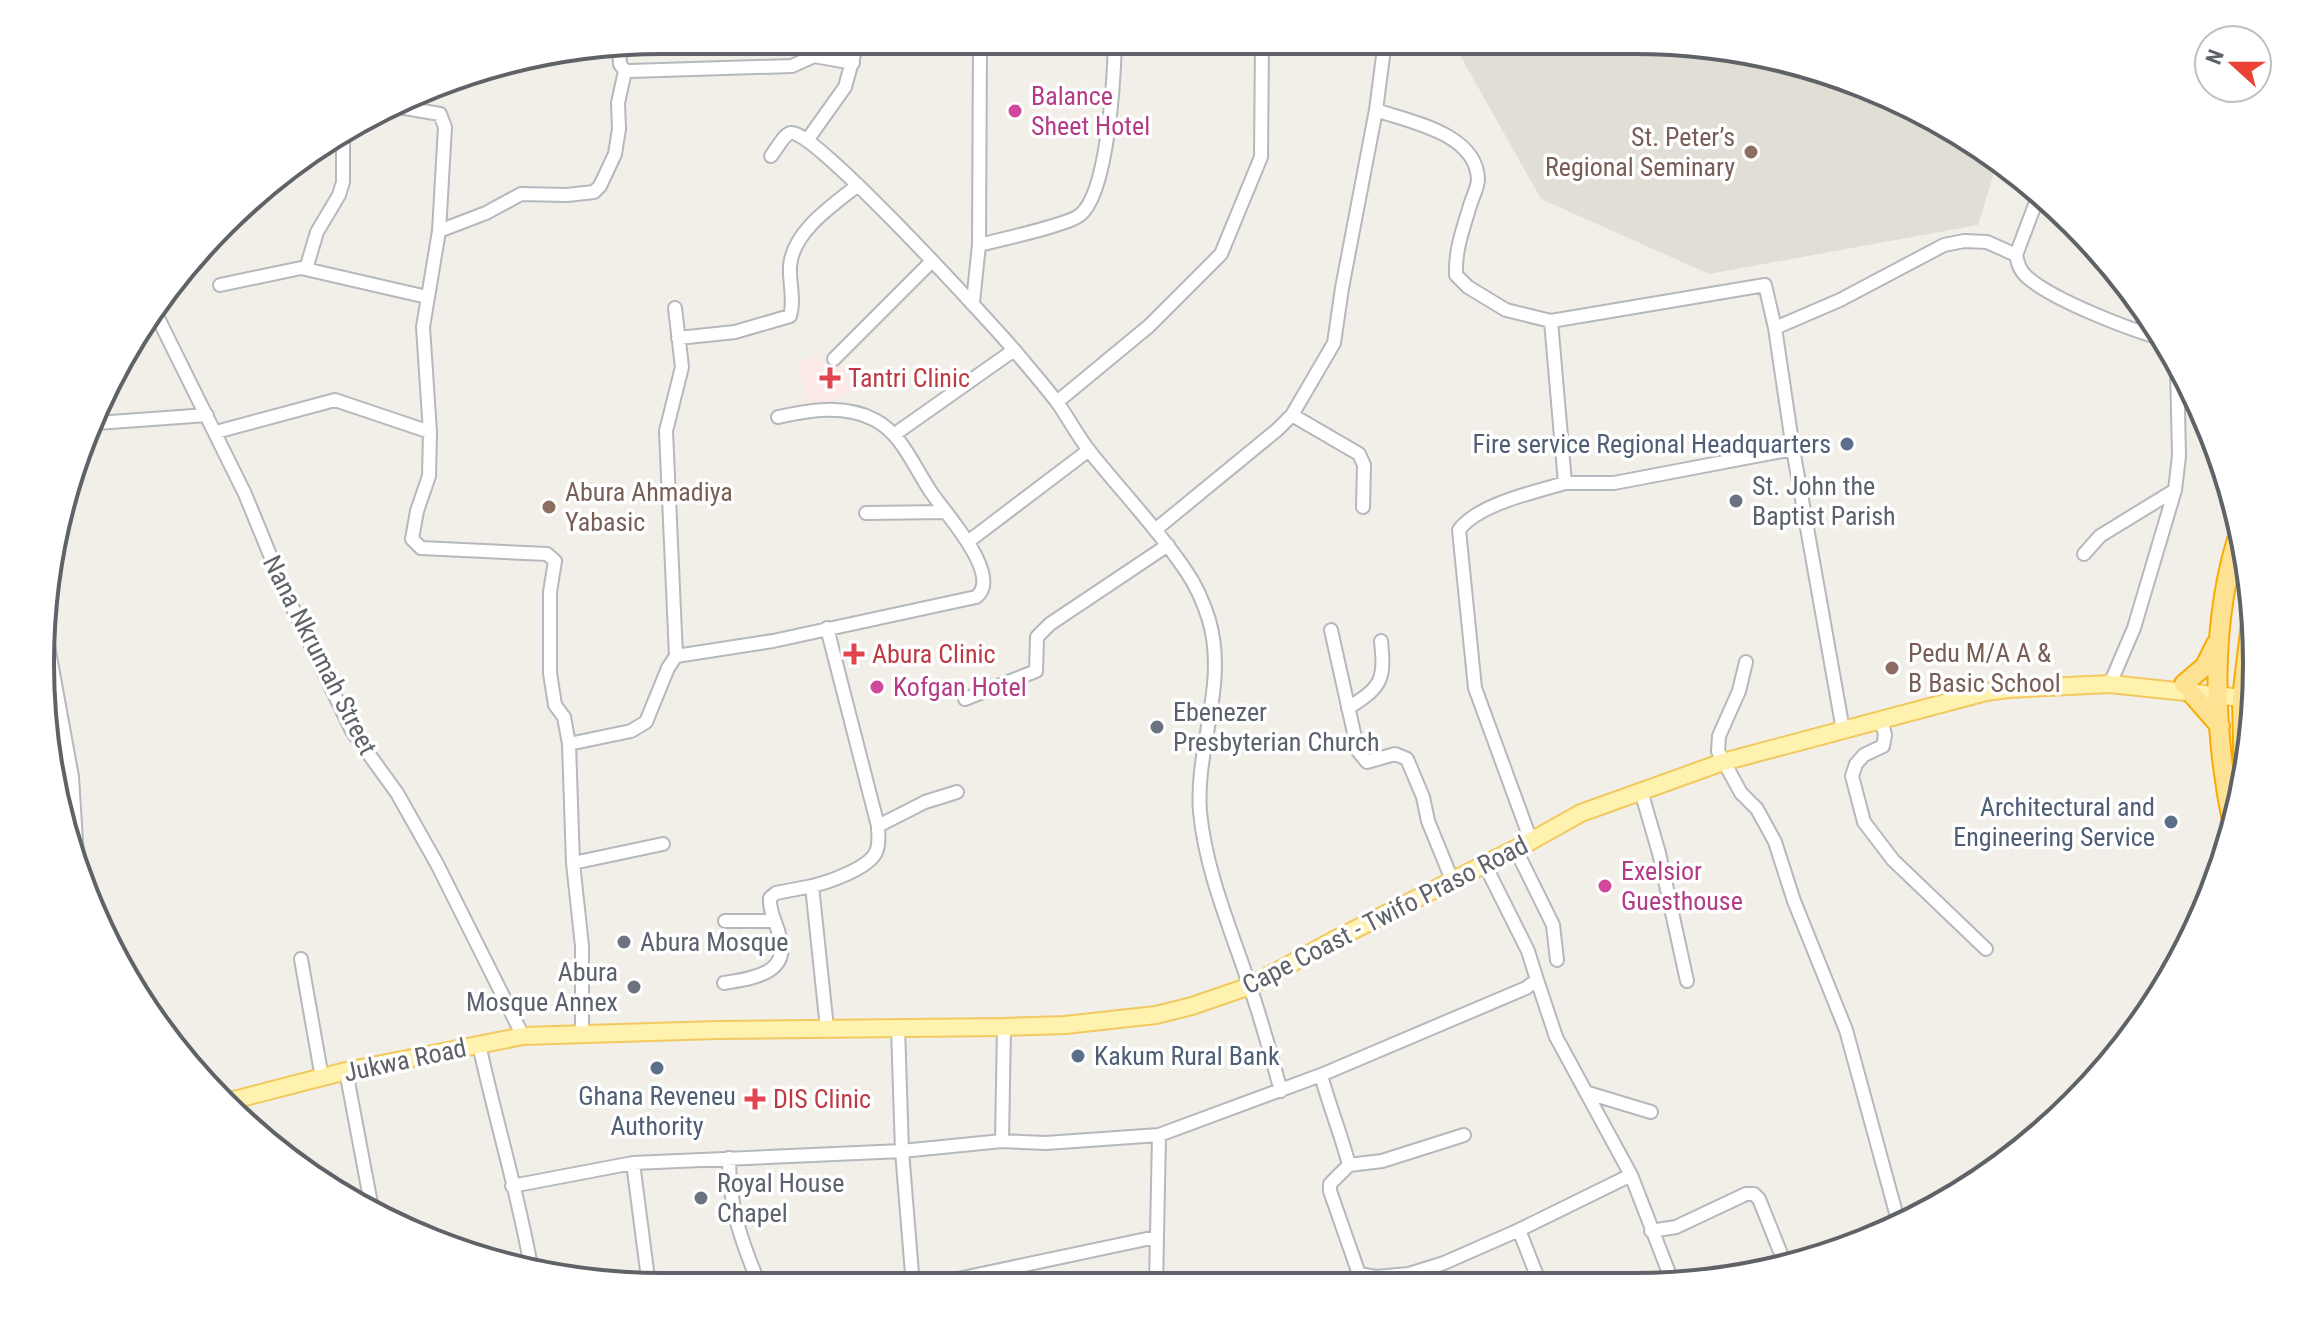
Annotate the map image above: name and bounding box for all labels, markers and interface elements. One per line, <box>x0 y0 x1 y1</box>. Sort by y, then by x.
north arrow <box>2193 24 2273 104</box>
text: N <box>2201 46 2229 68</box>
place label: Balance Sheet Hotel <box>1031 81 1150 141</box>
marker: Balance Sheet Hotel <box>1006 102 1024 120</box>
place label: St. Peter’s Regional Seminary <box>1545 122 1735 182</box>
marker: St. Peter’s Regional Seminary <box>1742 143 1760 161</box>
place label: Tantri Clinic <box>848 363 970 393</box>
marker: Tantri Clinic <box>819 367 841 389</box>
place label: Fire service Regional Headquarters <box>1473 429 1831 459</box>
marker: Fire service Regional Headquarters <box>1838 435 1856 453</box>
place label: St. John the Baptist Parish <box>1752 471 1896 531</box>
place label: Abura Ahmadiya Yabasic <box>565 477 733 537</box>
marker: St. John the Baptist Parish <box>1727 492 1745 510</box>
marker: Abura Ahmadiya Yabasic <box>540 498 558 516</box>
street label: Nana Nkrumah Street <box>257 550 383 760</box>
place label: Pedu M/A A & B Basic School <box>1908 638 2061 698</box>
place label: Abura Clinic <box>872 639 995 669</box>
marker: Abura Clinic <box>843 643 865 665</box>
marker: Pedu M/A A & B Basic School <box>1883 659 1901 677</box>
place label: Kofgan Hotel <box>893 672 1027 702</box>
marker: Kofgan Hotel <box>868 678 886 696</box>
place label: Ebenezer Presbyterian Church <box>1173 697 1380 757</box>
marker: Ebenezer Presbyterian Church <box>1148 718 1166 736</box>
place label: Architectural and Engineering Service <box>1953 792 2155 852</box>
marker: Architectural and Engineering Service <box>2162 813 2180 831</box>
street label: Cape Coast - Twifo Praso Road <box>1237 830 1533 1000</box>
place label: Exelsior Guesthouse <box>1621 856 1743 916</box>
marker: Exelsior Guesthouse <box>1596 877 1614 895</box>
place label: Abura Mosque <box>640 927 789 957</box>
marker: Abura Mosque <box>615 933 633 951</box>
place label: Abura Mosque Annex <box>466 957 618 1017</box>
marker: Abura Mosque Annex <box>625 978 643 996</box>
street label: Jukwa Road <box>341 1032 469 1088</box>
place label: Kakum Rural Bank <box>1094 1041 1280 1071</box>
marker: Kakum Rural Bank <box>1069 1047 1087 1065</box>
marker: Ghana Reveneu Authority <box>648 1059 666 1077</box>
place label: Ghana Reveneu Authority <box>578 1081 736 1141</box>
place label: DIS Clinic <box>773 1084 871 1114</box>
marker: DIS Clinic <box>744 1088 766 1110</box>
place label: Royal House Chapel <box>717 1168 844 1228</box>
marker: Royal House Chapel <box>692 1189 710 1207</box>

